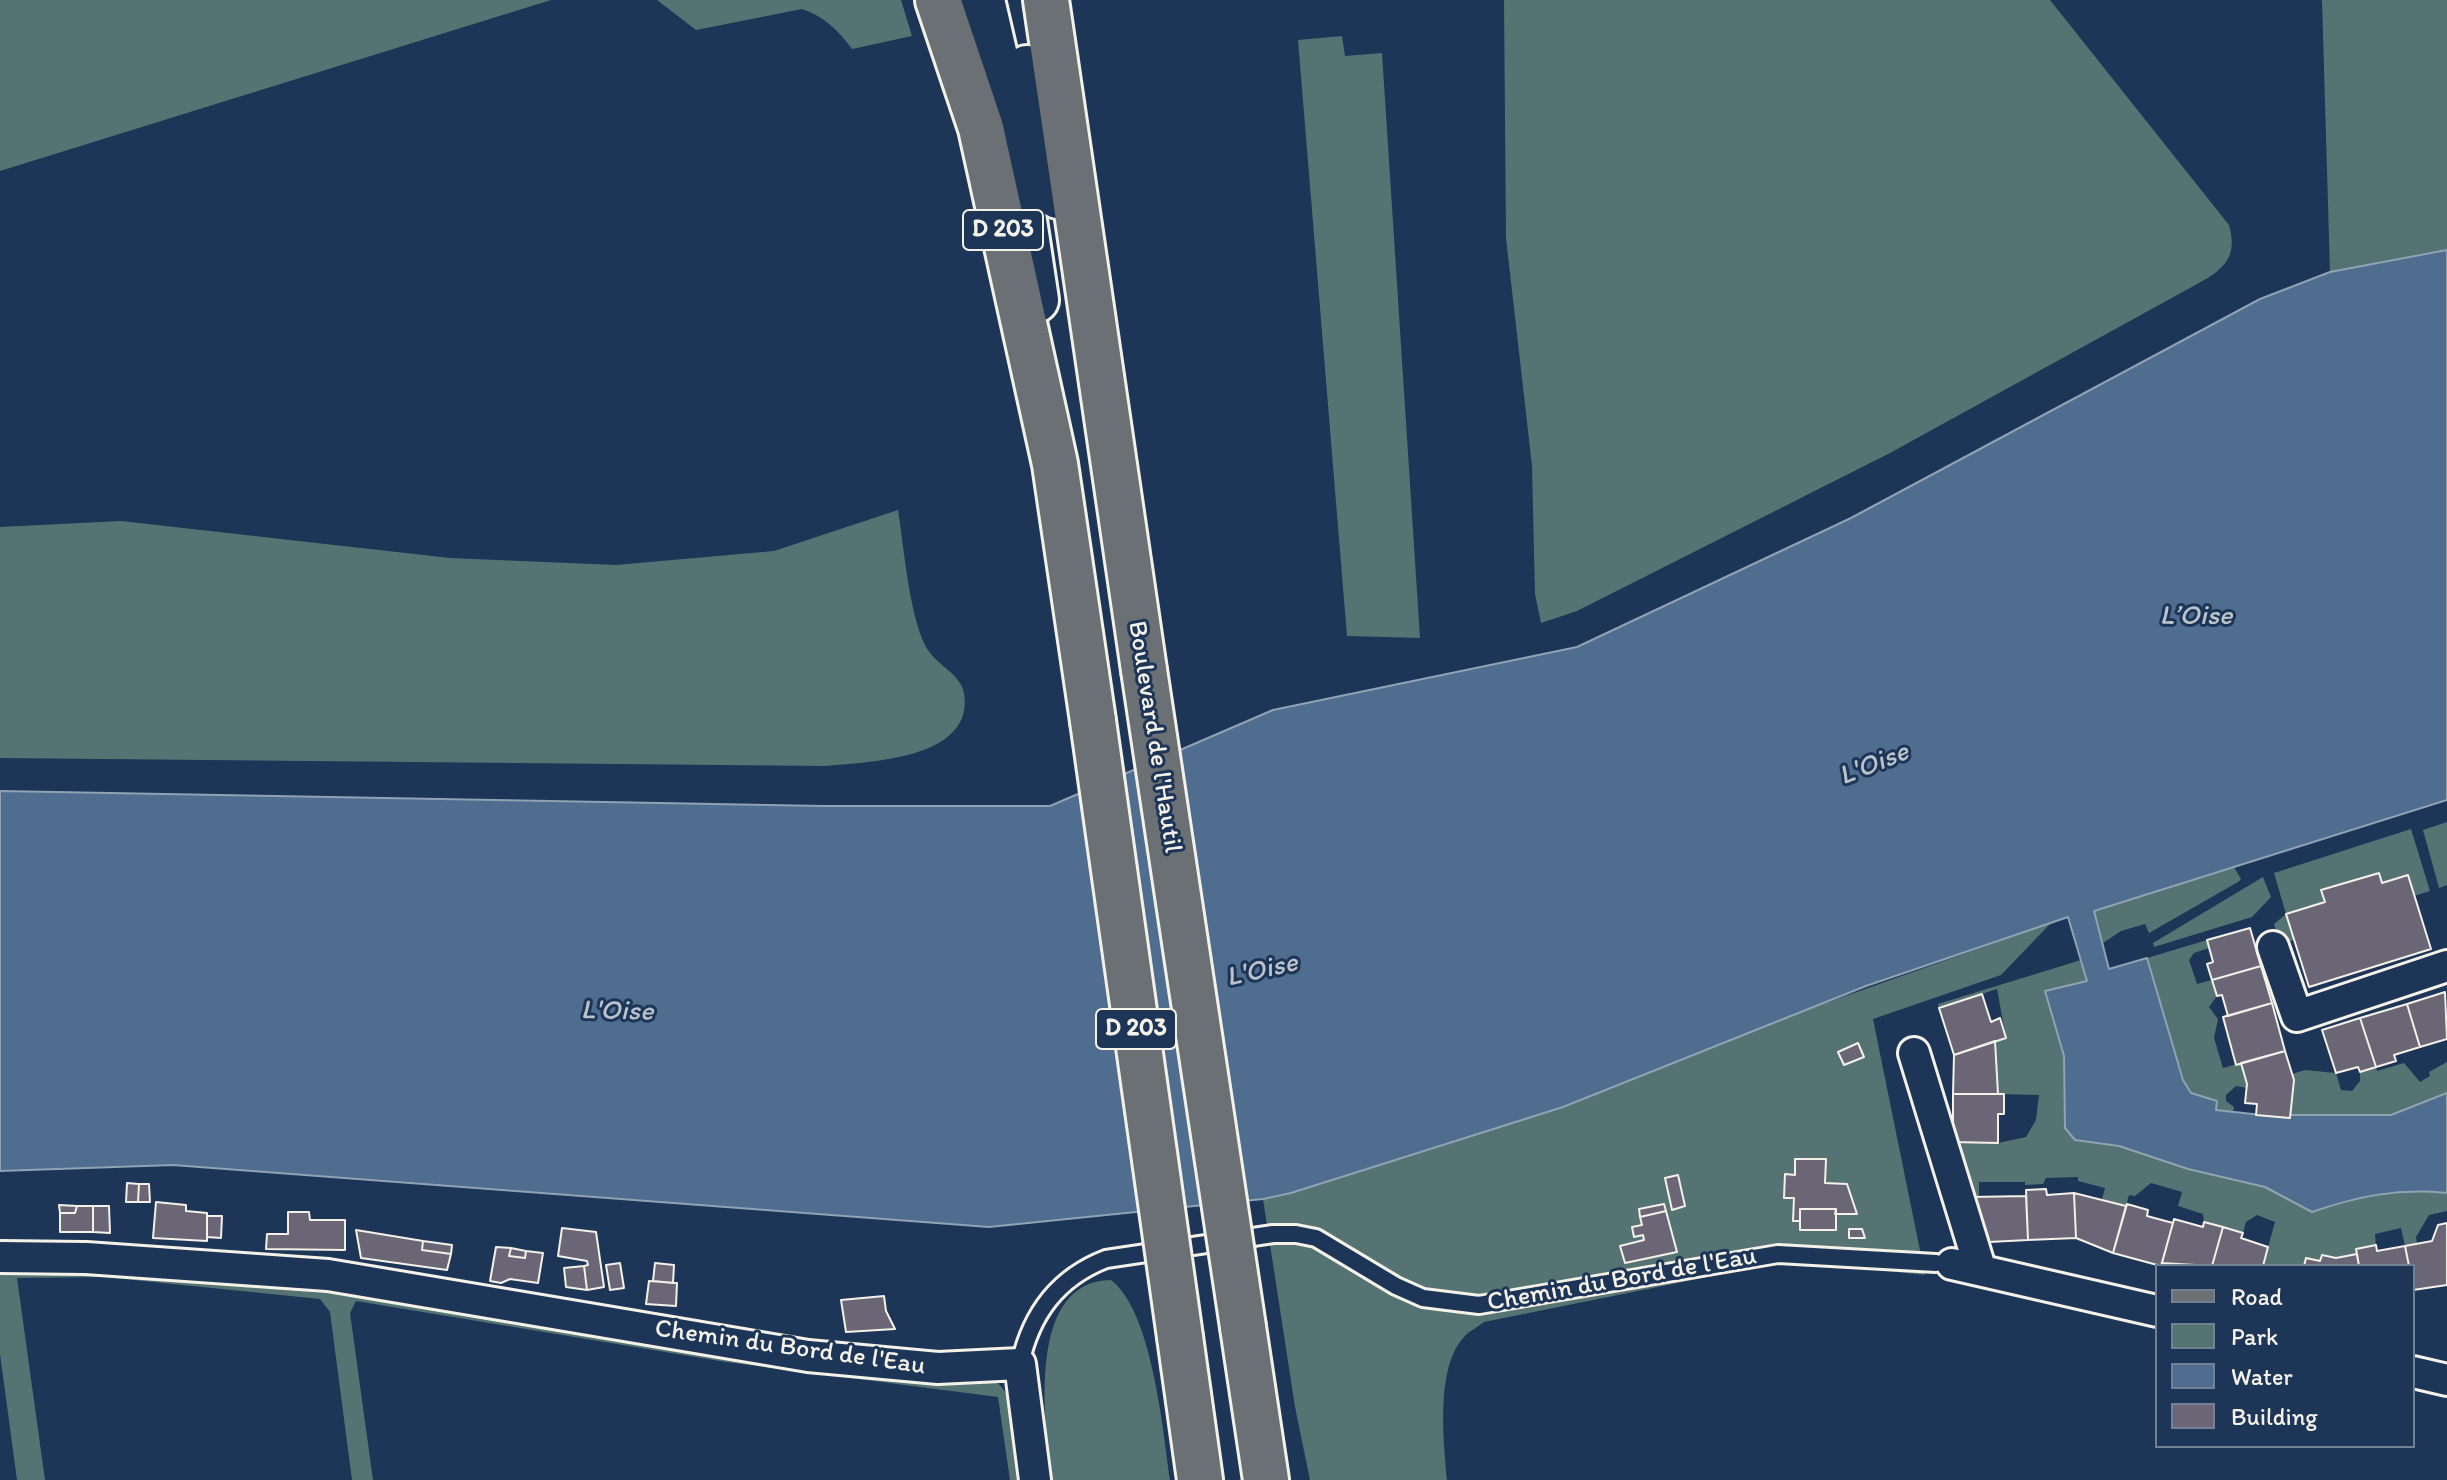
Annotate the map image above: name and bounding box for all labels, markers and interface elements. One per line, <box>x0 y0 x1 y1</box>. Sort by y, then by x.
road number: D 203 <box>963 210 1043 250</box>
water label: L’Oise <box>2160 600 2232 634</box>
street label: Boulevard de l'Hautil <box>1120 619 1188 855</box>
water label: L'Oise <box>1834 736 1914 794</box>
water label: L'Oise <box>1223 946 1301 996</box>
water label: L'Oise <box>580 995 654 1029</box>
road number: D 203 <box>1096 1009 1176 1049</box>
street label: Chemin du Bord de l'Eau <box>1485 1241 1759 1319</box>
legend <box>2155 1264 2415 1448</box>
text: Road <box>2231 1282 2283 1311</box>
street label: Chemin du Bord de l'Eau <box>653 1314 927 1382</box>
text: Park <box>2231 1322 2278 1351</box>
text: Water <box>2231 1362 2293 1391</box>
text: Building <box>2231 1402 2318 1431</box>

